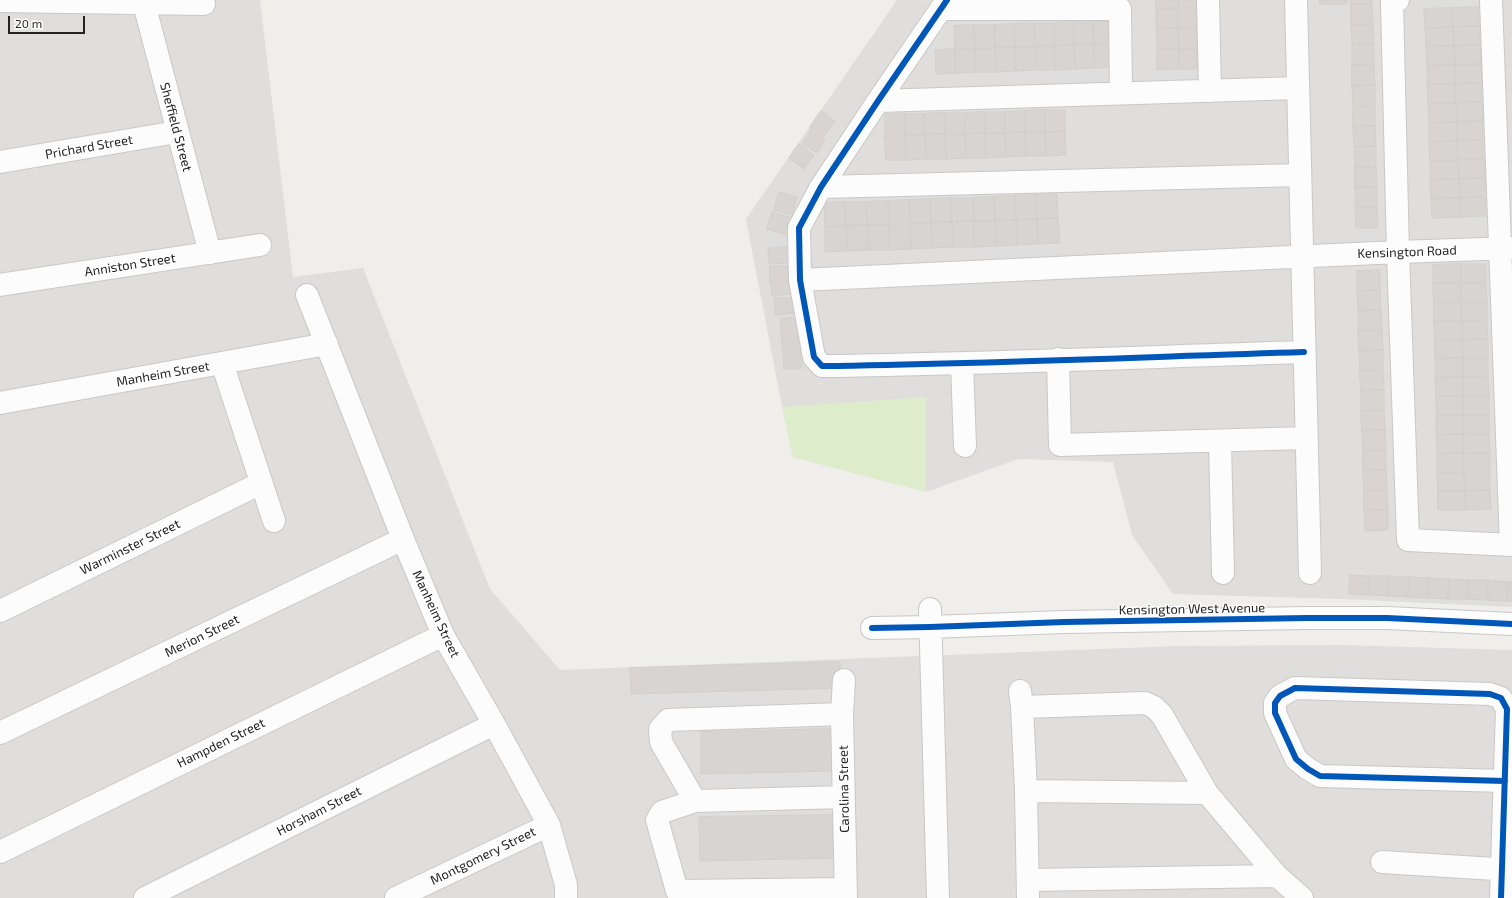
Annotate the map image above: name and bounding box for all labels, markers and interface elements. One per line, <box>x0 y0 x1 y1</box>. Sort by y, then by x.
scale bar <box>10 8 87 34</box>
text: 20 m <box>15 16 42 30</box>
street label: Sheffield Street <box>157 81 195 173</box>
street label: Prichard Street <box>44 132 134 162</box>
street label: Kensington Road <box>1357 242 1457 262</box>
street label: Anniston Street <box>83 250 177 280</box>
street label: Manheim Street <box>115 358 211 390</box>
street label: Warminster Street <box>77 516 183 578</box>
street label: Manheim Street <box>409 568 463 660</box>
street label: Kensington West Avenue <box>1119 600 1265 618</box>
street label: Merion Street <box>162 611 242 661</box>
street label: Hampden Street <box>175 715 267 771</box>
street label: Carolina Street <box>835 745 853 833</box>
street label: Horsham Street <box>274 783 364 839</box>
street label: Montgomery Street <box>428 824 538 888</box>

